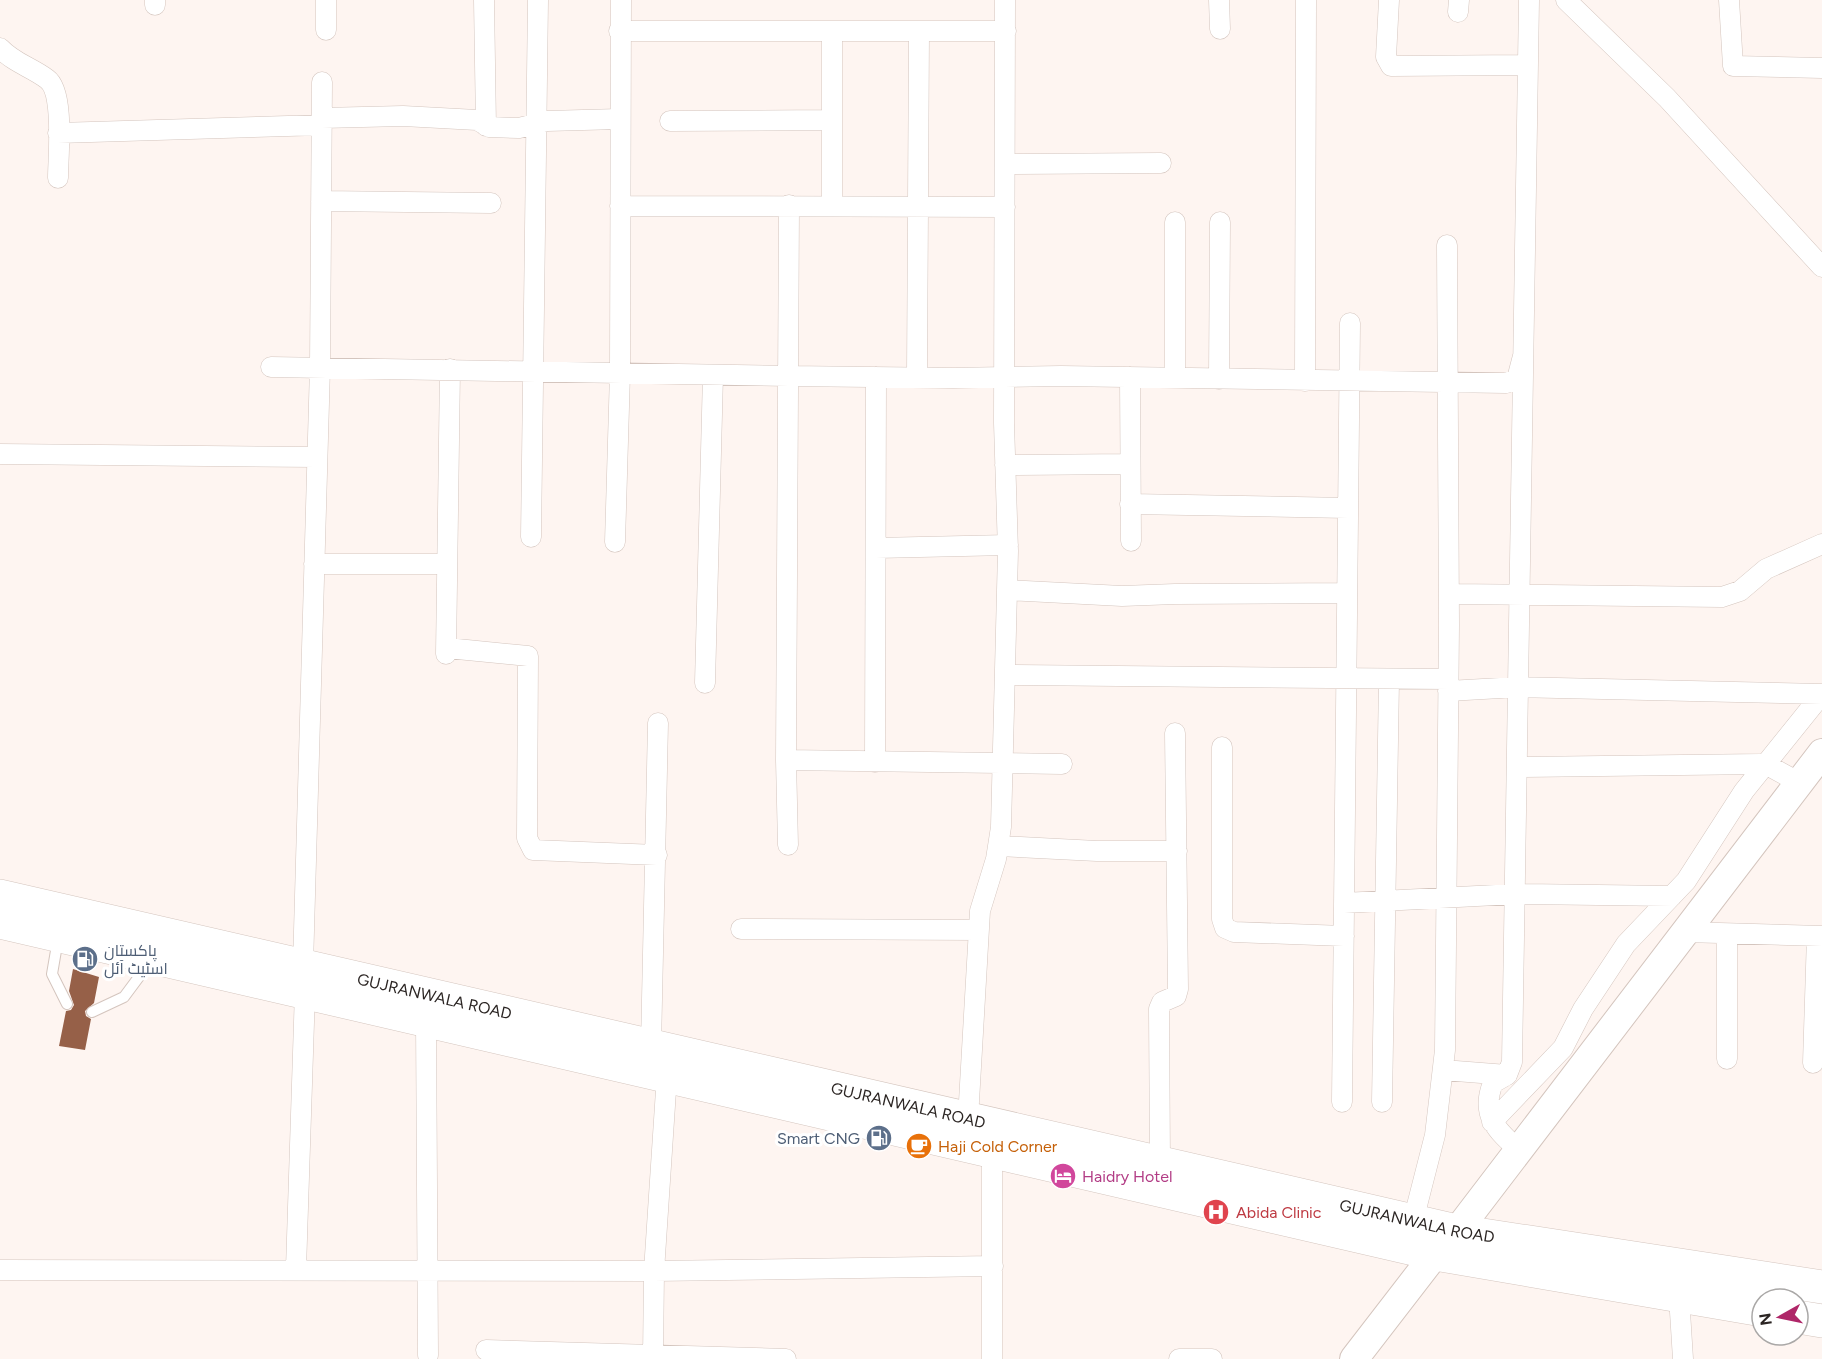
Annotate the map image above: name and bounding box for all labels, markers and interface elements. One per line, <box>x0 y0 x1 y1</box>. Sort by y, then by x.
place label: پاکستان اسٹیٹ آئل <box>104 941 168 979</box>
fuel station icon: پاکستان اسٹیٹ آئل <box>70 944 100 974</box>
street label: GUJRANWALA ROAD <box>355 969 514 1023</box>
street label: GUJRANWALA ROAD <box>829 1078 987 1132</box>
fuel station icon: Smart CNG <box>864 1123 894 1153</box>
place label: Smart CNG <box>777 1129 860 1148</box>
cafe icon: Haji Cold Corner <box>904 1131 934 1161</box>
place label: Haji Cold Corner <box>938 1137 1058 1156</box>
hotel icon: Haidry Hotel <box>1048 1161 1078 1191</box>
place label: Haidry Hotel <box>1082 1167 1173 1186</box>
street label: GUJRANWALA ROAD <box>1338 1195 1496 1247</box>
hospital icon: Abida Clinic <box>1201 1197 1231 1227</box>
place label: Abida Clinic <box>1236 1203 1322 1222</box>
north arrow <box>1750 1287 1810 1347</box>
text: N <box>1755 1312 1776 1327</box>

